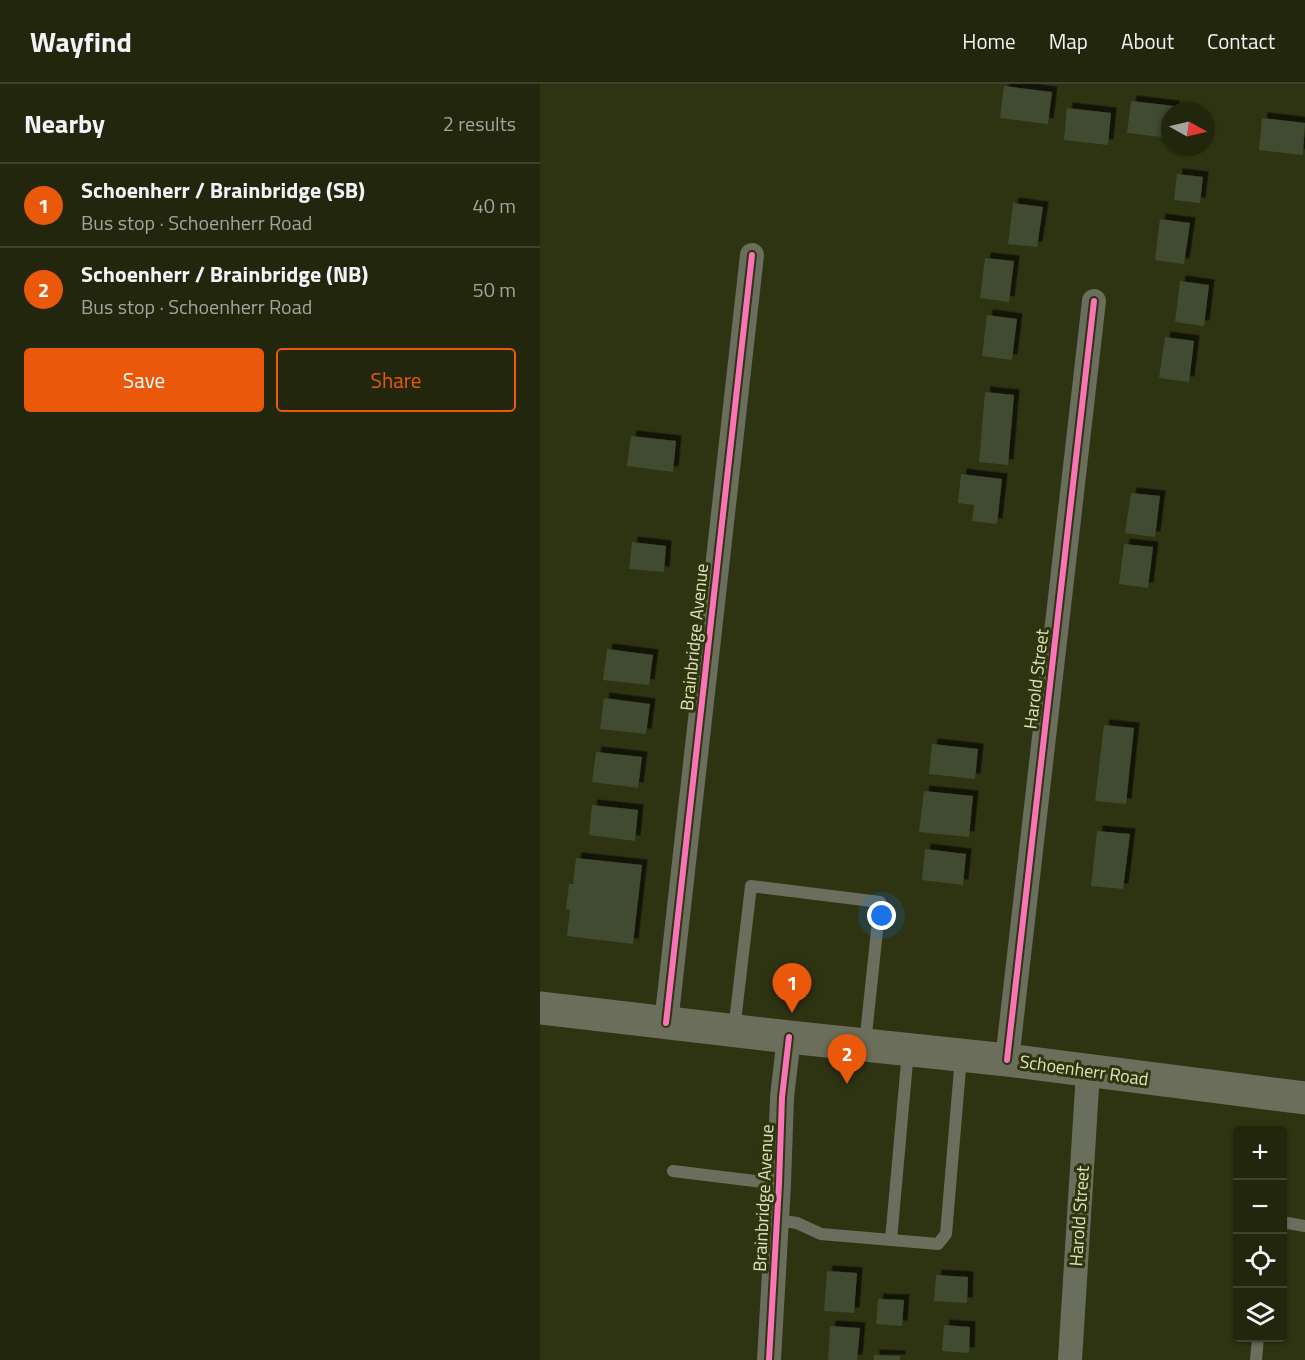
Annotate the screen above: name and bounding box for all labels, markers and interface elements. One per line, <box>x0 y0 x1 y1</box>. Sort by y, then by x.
text: Wayfind <box>30 20 132 63</box>
text: Home <box>962 25 1016 57</box>
text: Map <box>1049 25 1088 57</box>
text: About <box>1121 25 1174 57</box>
text: Contact <box>1207 25 1275 57</box>
north arrow <box>1161 102 1215 156</box>
text: Nearby <box>24 104 105 143</box>
text: 2 results <box>443 108 516 139</box>
text: Schoenherr / Brainbridge (SB) <box>81 173 365 207</box>
text: 1 <box>38 190 49 221</box>
text: 40 m <box>472 190 516 221</box>
text: Bus stop · Schoenherr Road <box>81 207 312 238</box>
text: Schoenherr / Brainbridge (NB) <box>81 257 368 291</box>
text: 2 <box>38 274 49 305</box>
text: 50 m <box>472 274 516 305</box>
text: Bus stop · Schoenherr Road <box>81 291 312 322</box>
button: Save <box>24 348 264 412</box>
button: Share <box>276 348 516 412</box>
street label: Brainbridge Avenue <box>673 562 715 712</box>
street label: Harold Street <box>1016 627 1056 731</box>
your location <box>867 901 896 930</box>
pin: 1 <box>772 964 812 1013</box>
pin: 2 <box>828 1034 866 1084</box>
street label: Schoenherr Road <box>1018 1048 1150 1092</box>
street label: Brainbridge Avenue <box>746 1124 780 1272</box>
map controls <box>1233 1126 1287 1342</box>
button: + <box>1233 1126 1287 1180</box>
street label: Harold Street <box>1062 1164 1096 1267</box>
button: − <box>1233 1180 1287 1234</box>
button: locate <box>1233 1234 1287 1288</box>
button: layers <box>1233 1288 1287 1342</box>

